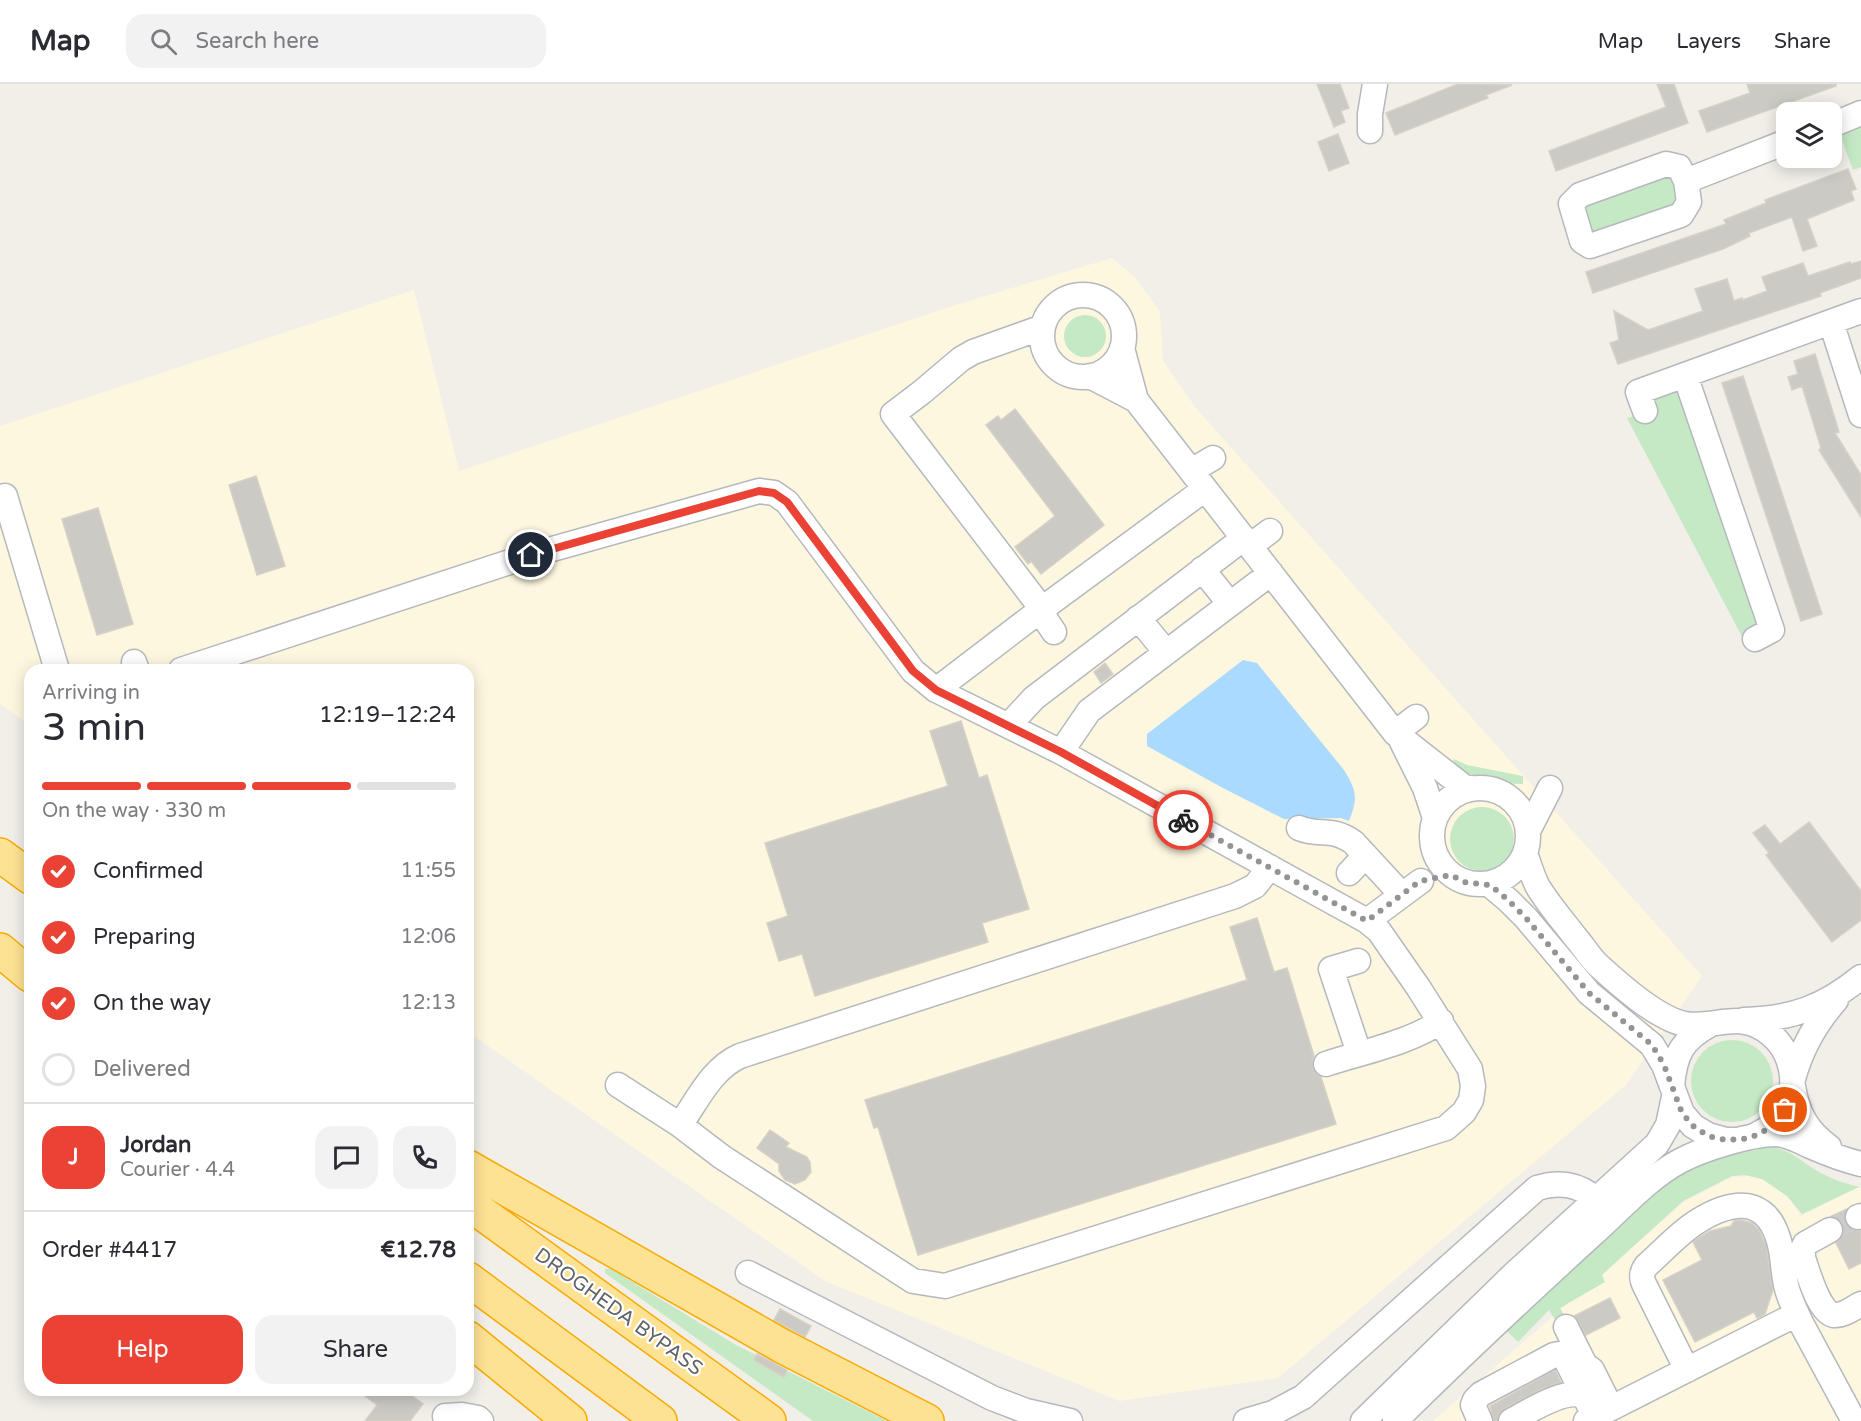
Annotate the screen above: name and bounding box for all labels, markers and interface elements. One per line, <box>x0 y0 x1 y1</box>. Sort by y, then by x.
search box <box>126 14 546 68</box>
text: Map <box>30 24 90 58</box>
icon: search <box>147 25 180 58</box>
text: Search here <box>195 28 319 54</box>
text: Map <box>1598 29 1643 54</box>
text: Layers <box>1676 29 1741 54</box>
text: Share <box>1774 29 1831 54</box>
map controls <box>1776 102 1842 168</box>
button: layers <box>1776 102 1842 168</box>
pin <box>505 529 556 580</box>
icon: home <box>514 538 547 571</box>
text: Arriving in <box>42 681 140 705</box>
text: 12:19–12:24 <box>319 702 456 728</box>
text: 3 min <box>42 704 146 751</box>
courier <box>1153 790 1213 850</box>
text: On the way · 330 m <box>42 799 226 823</box>
icon: bike <box>1167 804 1200 837</box>
icon: check <box>42 855 75 888</box>
text: Confirmed <box>93 858 203 884</box>
text: 11:55 <box>401 859 456 883</box>
icon: check <box>42 921 75 954</box>
text: Preparing <box>93 924 196 950</box>
text: 12:06 <box>401 925 456 949</box>
icon: check <box>42 987 75 1020</box>
text: On the way <box>93 990 211 1016</box>
text: 12:13 <box>401 991 456 1015</box>
text: Delivered <box>93 1056 191 1082</box>
pin <box>1759 1084 1810 1135</box>
icon: bag <box>1768 1093 1801 1126</box>
button: chat <box>315 1126 378 1189</box>
button: phone <box>393 1126 456 1189</box>
text: Jordan <box>120 1132 191 1158</box>
text: J <box>68 1144 79 1170</box>
text: Courier · 4.4 <box>120 1158 235 1182</box>
text: Order #4417 <box>42 1237 177 1263</box>
text: €12.78 <box>380 1237 456 1263</box>
street label: DROGHEDA BYPASS <box>530 1243 707 1381</box>
button: Help <box>42 1315 243 1384</box>
button: Share <box>255 1315 456 1384</box>

